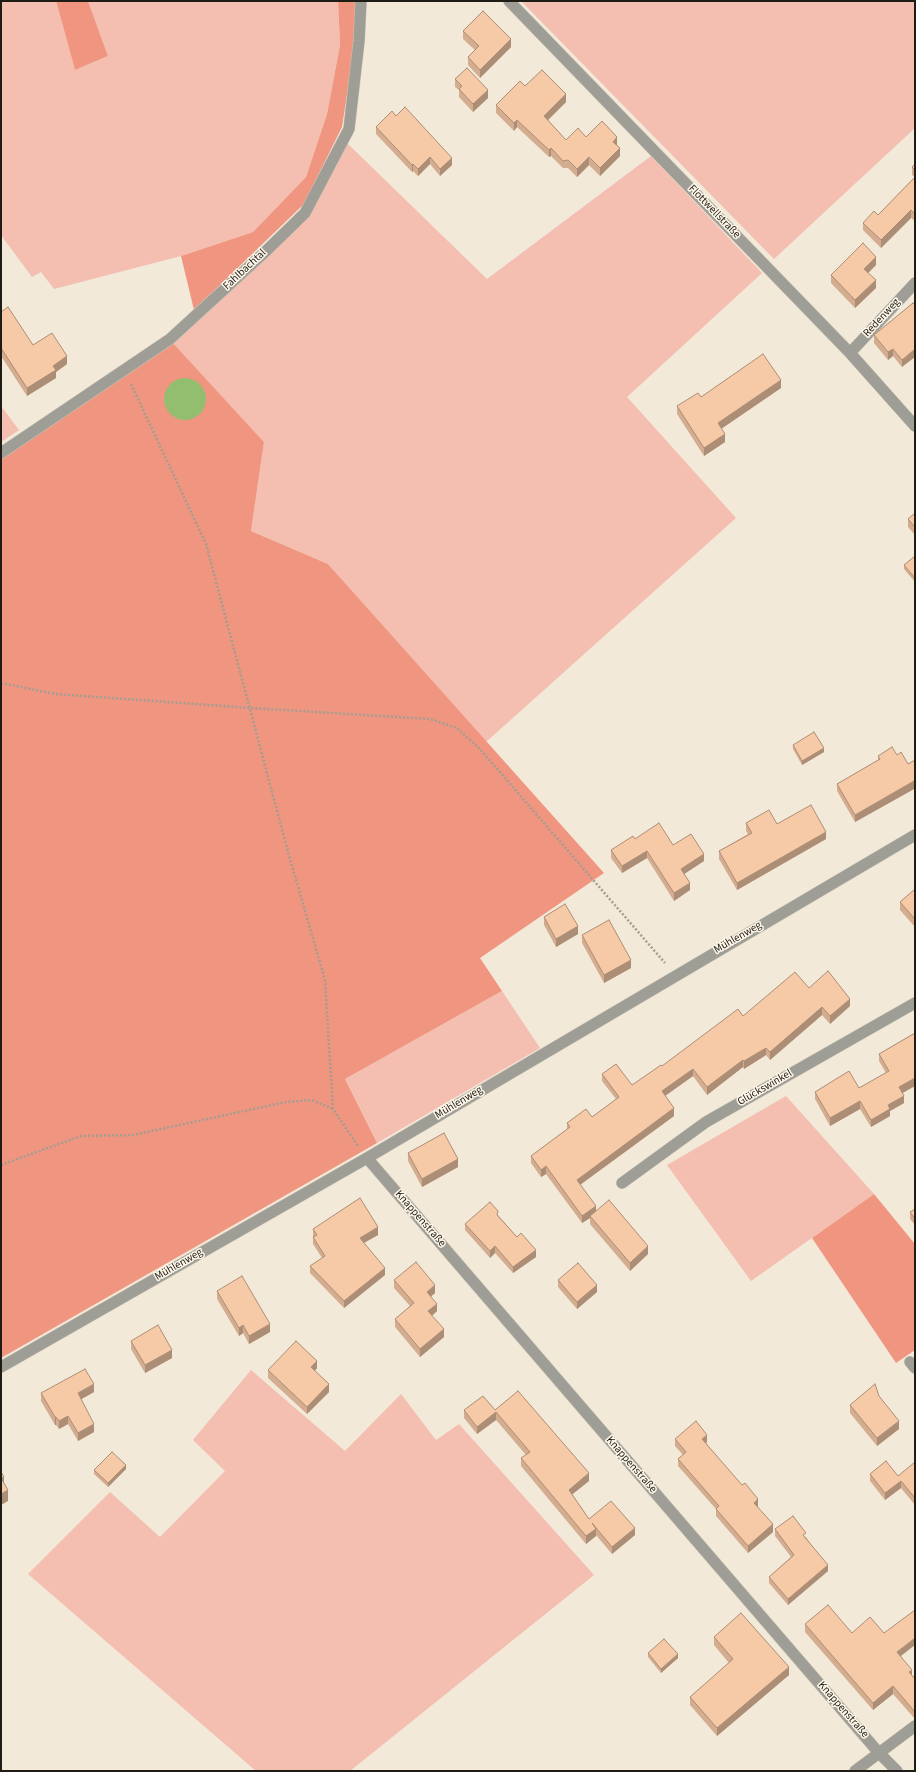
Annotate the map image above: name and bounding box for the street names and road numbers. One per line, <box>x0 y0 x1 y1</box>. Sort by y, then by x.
street label: Flottwellstraße <box>685 183 743 241</box>
street label: Fahlbachtal <box>221 247 269 293</box>
street label: Redenweg <box>861 296 903 340</box>
street label: Mühlenweg <box>712 919 764 957</box>
street label: Glückswinkel <box>735 1067 795 1109</box>
street label: Mühlenweg <box>433 1084 485 1122</box>
street label: Knappenstraße <box>392 1188 448 1250</box>
street label: Mühlenweg <box>153 1246 205 1284</box>
street label: Knappenstraße <box>603 1434 659 1496</box>
street label: Knappenstraße <box>815 1679 871 1741</box>

